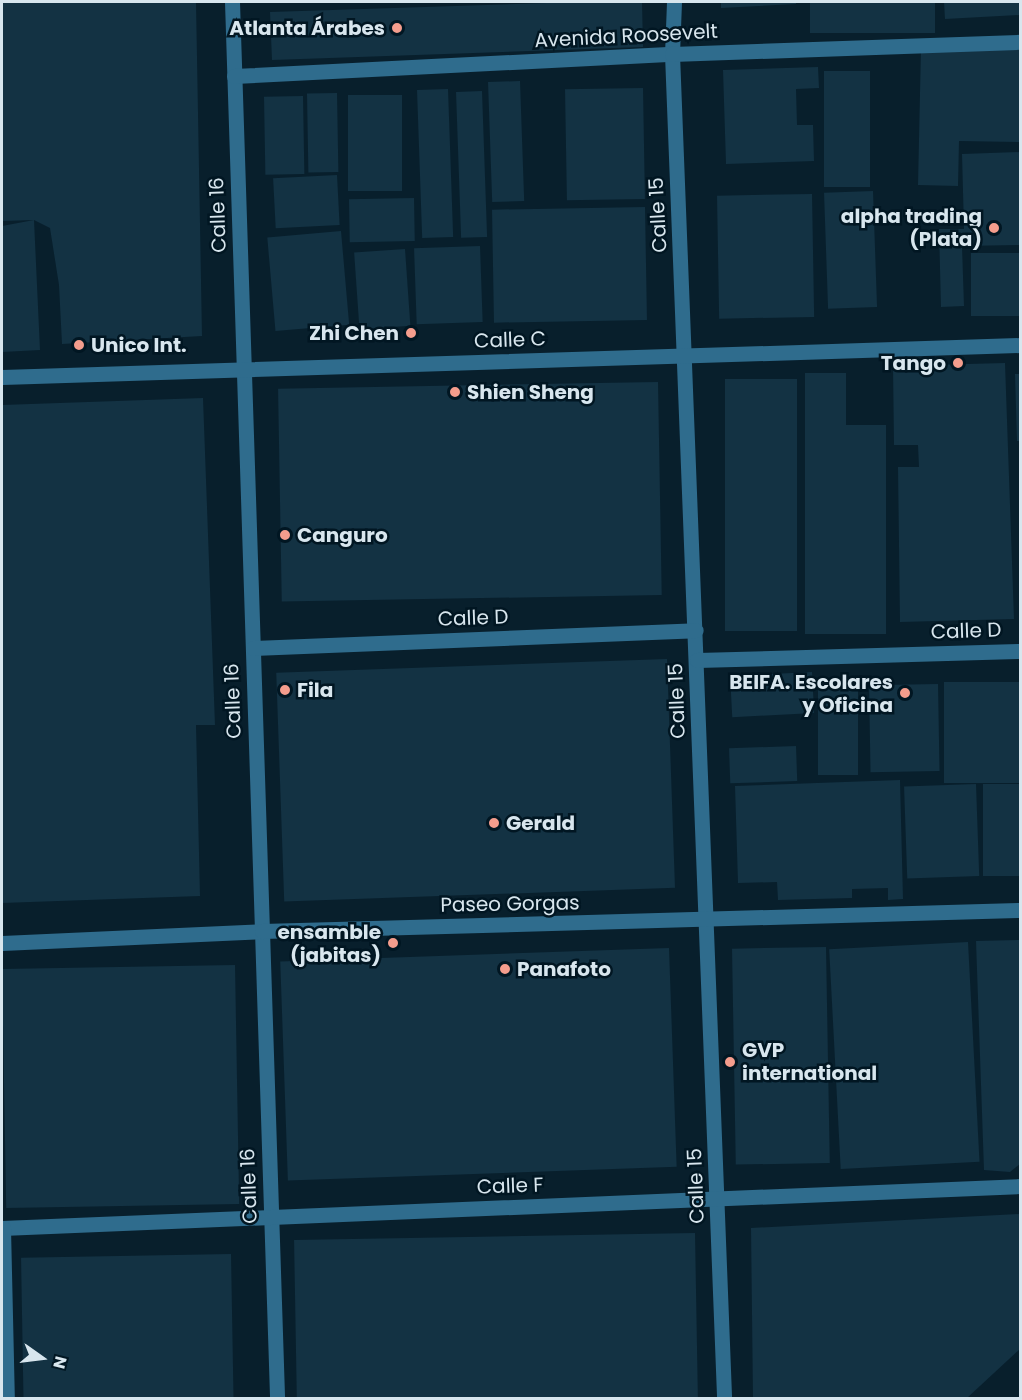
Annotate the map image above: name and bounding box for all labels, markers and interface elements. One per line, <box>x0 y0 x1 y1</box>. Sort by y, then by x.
place label: Atlanta Árabes <box>229 16 385 40</box>
street label: Avenida Roosevelt <box>534 19 718 53</box>
marker: Atlanta Árabes <box>390 21 404 35</box>
street label: Calle 16 <box>205 177 231 253</box>
street label: Calle 15 <box>644 177 672 253</box>
place label: alpha trading (Plata) <box>841 204 982 251</box>
marker: alpha trading (Plata) <box>987 221 1001 235</box>
place label: Zhi Chen <box>309 321 399 345</box>
marker: Zhi Chen <box>404 326 418 340</box>
street label: Calle C <box>474 327 546 353</box>
place label: Unico Int. <box>91 333 187 357</box>
marker: Unico Int. <box>72 338 86 352</box>
place label: Tango <box>881 351 946 375</box>
marker: Tango <box>951 356 965 370</box>
place label: Shien Sheng <box>467 380 594 404</box>
marker: Shien Sheng <box>448 385 462 399</box>
place label: Canguro <box>297 523 388 547</box>
marker: Canguro <box>278 528 292 542</box>
street label: Calle D <box>437 605 509 631</box>
street label: Calle D <box>930 618 1002 644</box>
street label: Calle 16 <box>220 663 246 739</box>
street label: Calle 15 <box>664 663 690 739</box>
place label: BEIFA. Escolares y Oficina <box>729 670 893 717</box>
place label: Fila <box>297 678 333 702</box>
marker: Fila <box>278 683 292 697</box>
marker: BEIFA. Escolares y Oficina <box>898 686 912 700</box>
place label: Gerald <box>506 811 575 835</box>
marker: Gerald <box>487 816 501 830</box>
street label: Paseo Gorgas <box>440 891 580 917</box>
place label: ensamble (jabitas) <box>277 920 381 967</box>
marker: ensamble (jabitas) <box>386 936 400 950</box>
place label: Panafoto <box>517 957 611 981</box>
marker: Panafoto <box>498 962 512 976</box>
place label: GVP international <box>742 1038 877 1085</box>
marker: GVP international <box>723 1055 737 1069</box>
street label: Calle 16 <box>236 1148 262 1224</box>
street label: Calle 15 <box>683 1148 709 1224</box>
street label: Calle F <box>476 1173 544 1199</box>
north arrow <box>12 1328 72 1388</box>
text: N <box>47 1354 73 1371</box>

